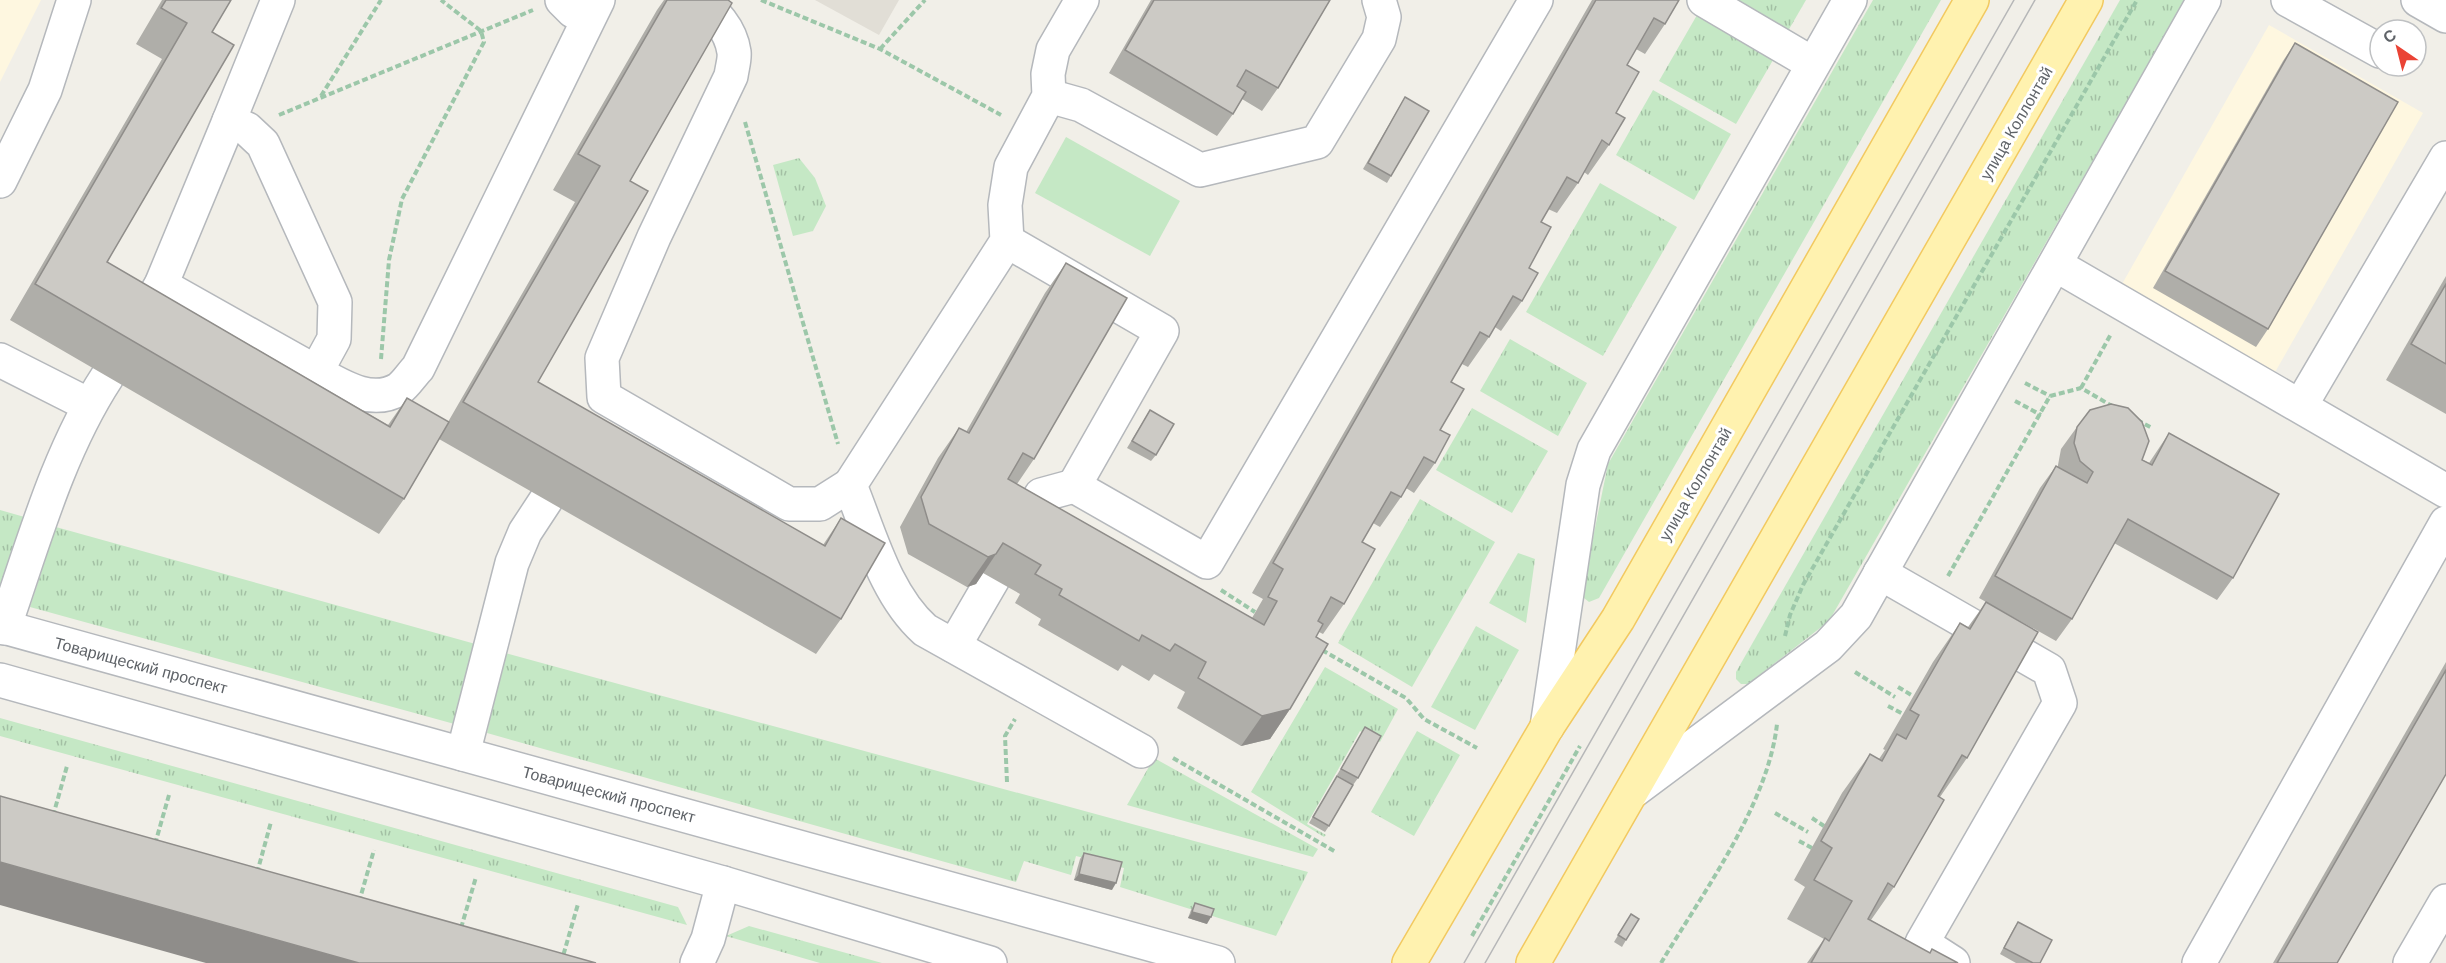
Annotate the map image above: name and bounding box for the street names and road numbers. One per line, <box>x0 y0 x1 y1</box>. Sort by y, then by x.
street label: улица Коллонтай <box>1977 64 2056 183</box>
street label: улица Коллонтай <box>1656 425 1735 544</box>
street label: Товарищеский проспект <box>53 634 230 697</box>
street label: Товарищеский проспект <box>521 763 698 826</box>

